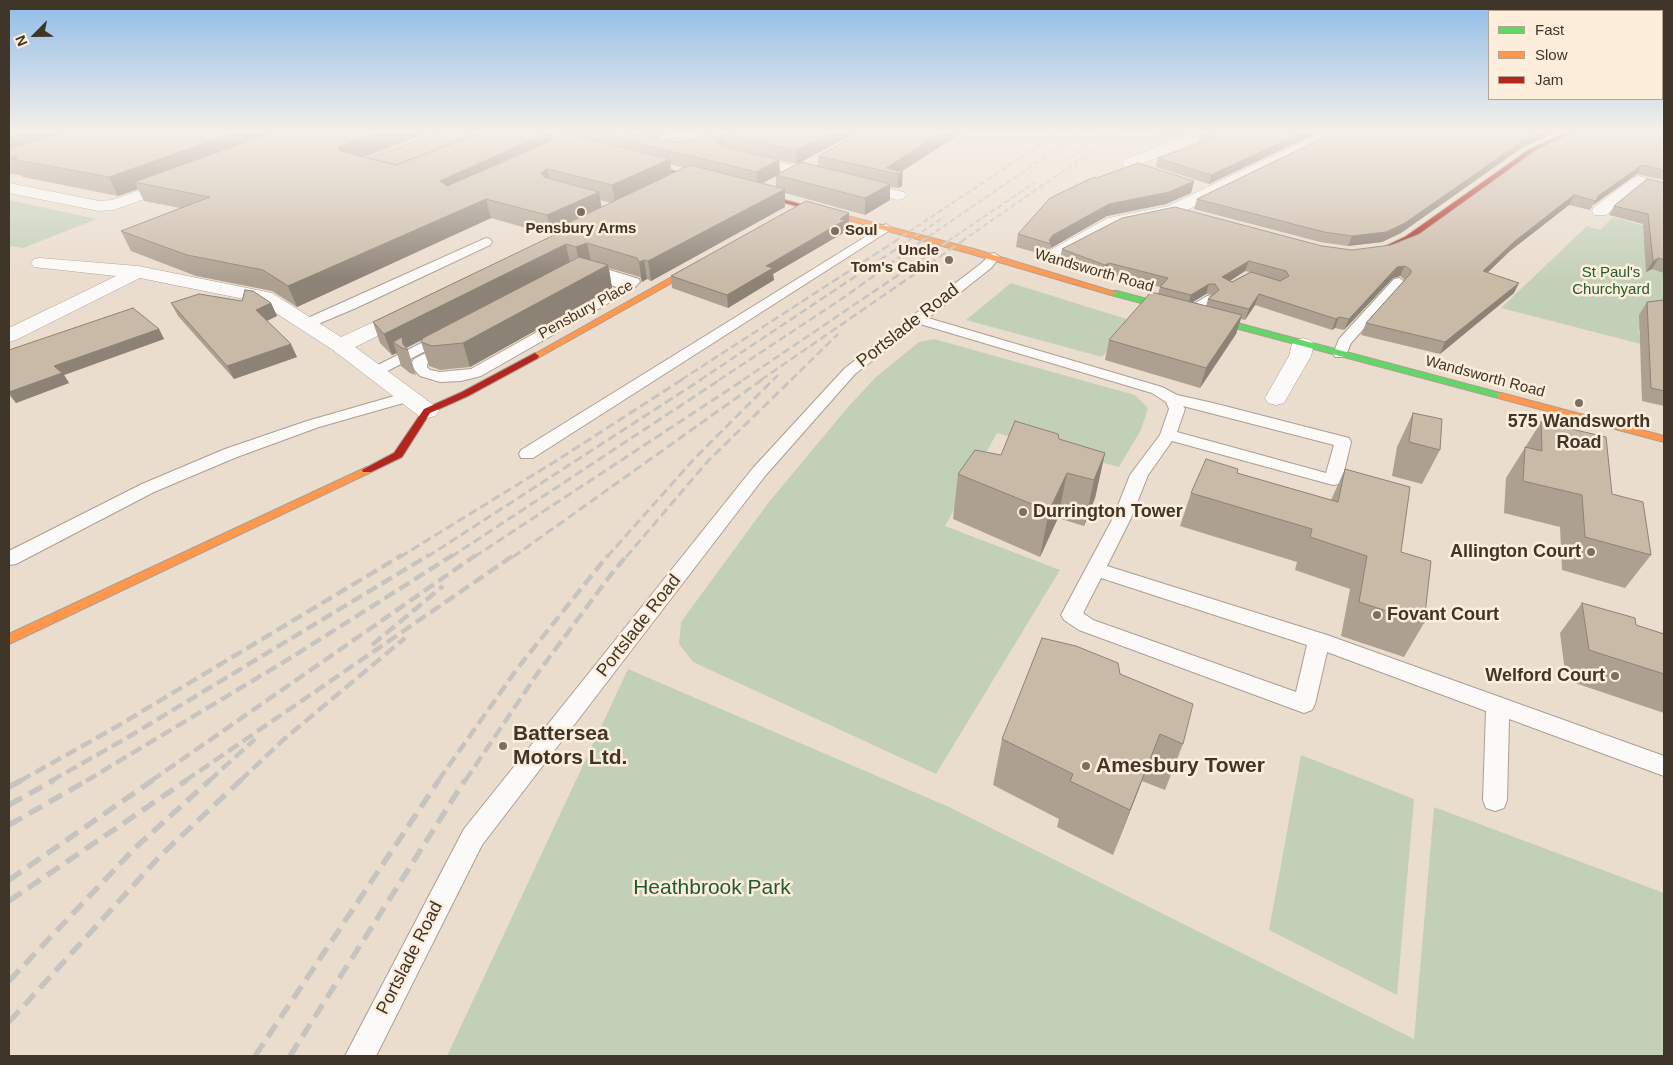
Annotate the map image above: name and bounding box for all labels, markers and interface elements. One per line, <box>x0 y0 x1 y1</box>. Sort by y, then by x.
north arrow <box>10 10 60 60</box>
legend <box>1488 10 1663 100</box>
text: Fast <box>1535 21 1564 38</box>
text: N <box>12 33 31 49</box>
text: Slow <box>1535 46 1568 63</box>
text: Jam <box>1535 71 1563 88</box>
marker: Pensbury Arms <box>575 206 587 218</box>
place label: Pensbury Arms <box>526 220 636 238</box>
place label: Soul <box>845 222 877 240</box>
marker: Soul <box>829 225 841 237</box>
place label: Uncle Tom's Cabin <box>851 242 939 277</box>
street label: Wandsworth Road <box>1032 245 1156 297</box>
marker: Uncle Tom's Cabin <box>943 254 955 266</box>
park label: St Paul's Churchyard <box>1572 264 1650 299</box>
street label: Pensbury Place <box>536 277 636 343</box>
street label: Portslade Road <box>852 279 964 373</box>
street label: Wandsworth Road <box>1423 352 1547 402</box>
marker: 575 Wandsworth Road <box>1573 397 1585 409</box>
place label: 575 Wandsworth Road <box>1508 411 1650 454</box>
place label: Durrington Tower <box>1033 501 1183 523</box>
marker: Durrington Tower <box>1017 506 1029 518</box>
place label: Allington Court <box>1450 541 1581 563</box>
marker: Allington Court <box>1585 546 1597 558</box>
street label: Portslade Road <box>592 570 686 682</box>
place label: Fovant Court <box>1387 604 1499 626</box>
marker: Fovant Court <box>1371 609 1383 621</box>
place label: Welford Court <box>1485 665 1605 687</box>
marker: Welford Court <box>1609 670 1621 682</box>
place label: Battersea Motors Ltd. <box>513 721 627 771</box>
marker: Battersea Motors Ltd. <box>497 740 509 752</box>
place label: Amesbury Tower <box>1096 753 1265 779</box>
marker: Amesbury Tower <box>1080 760 1092 772</box>
park label: Heathbrook Park <box>633 875 791 901</box>
street label: Portslade Road <box>372 898 448 1018</box>

